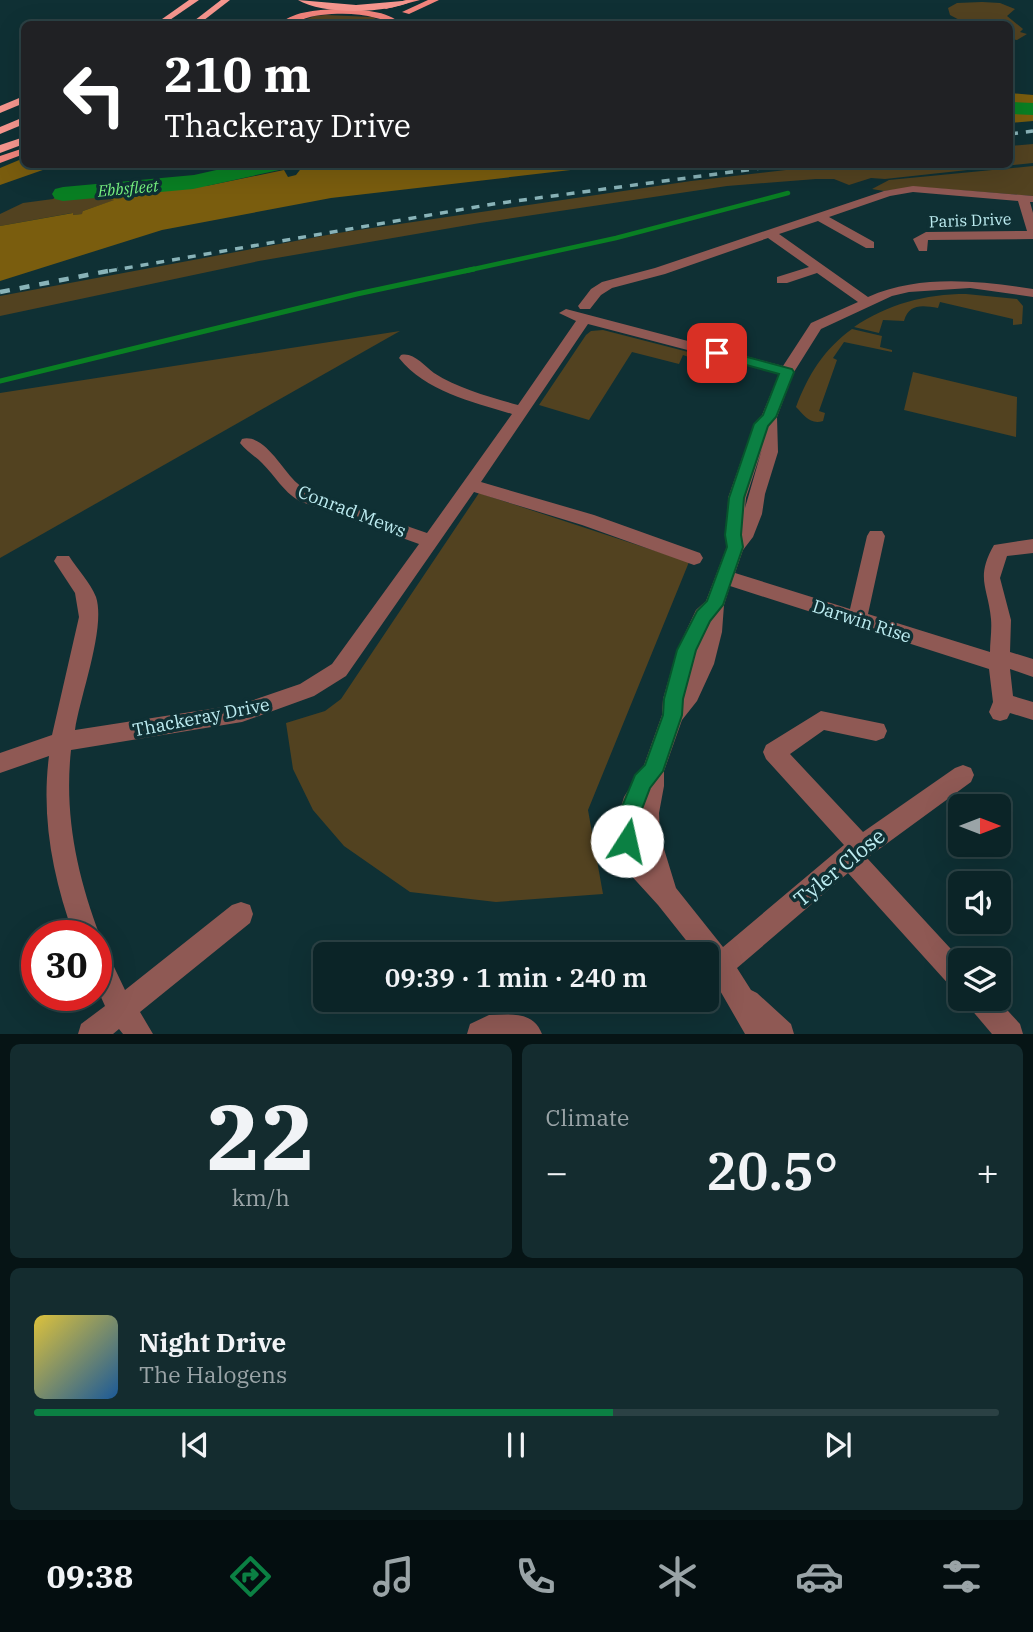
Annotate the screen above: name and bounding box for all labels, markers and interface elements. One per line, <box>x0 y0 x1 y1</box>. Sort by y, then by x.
text: 210 m <box>164 42 311 105</box>
icon: left <box>49 49 140 140</box>
text: Thackeray Drive <box>164 104 411 146</box>
water label: Ebbsfleet <box>96 175 161 201</box>
street label: Paris Drive <box>928 209 1012 231</box>
pin <box>687 323 747 383</box>
icon: arrive <box>698 334 736 372</box>
street label: Conrad Mews <box>295 480 409 542</box>
street label: Darwin Rise <box>810 594 914 648</box>
street label: Thackeray Drive <box>131 692 271 742</box>
north arrow <box>948 794 1012 858</box>
map controls <box>948 794 1011 1011</box>
position arrow <box>590 804 664 878</box>
street label: Tyler Close <box>787 821 891 913</box>
button: sound <box>948 871 1011 934</box>
speed limit sign: 30 <box>21 920 112 1011</box>
button: layers <box>948 948 1011 1011</box>
text: 09:39 · 1 min · 240 m <box>385 960 647 994</box>
text: 22 <box>206 1077 315 1195</box>
text: Climate <box>546 1102 629 1132</box>
text: 20.5° <box>706 1137 838 1204</box>
text: − <box>546 1147 568 1196</box>
text: + <box>976 1147 999 1196</box>
text: km/h <box>232 1182 290 1212</box>
text: Night Drive <box>139 1325 286 1359</box>
text: The Halogens <box>139 1359 287 1389</box>
icon: previous <box>176 1426 214 1464</box>
icon: pause <box>497 1426 535 1464</box>
icon: next <box>819 1426 857 1464</box>
icon: directions <box>226 1552 275 1601</box>
icon: music <box>369 1552 418 1601</box>
icon: phone <box>511 1552 560 1601</box>
icon: climate <box>653 1552 702 1601</box>
icon: car <box>795 1552 844 1601</box>
icon: filters <box>937 1552 986 1601</box>
text: 09:38 <box>47 1555 133 1597</box>

